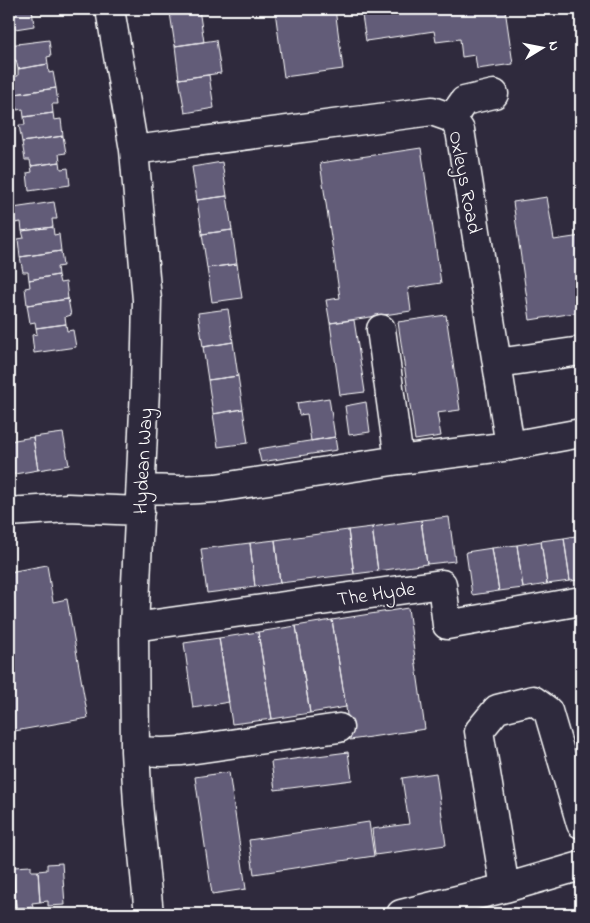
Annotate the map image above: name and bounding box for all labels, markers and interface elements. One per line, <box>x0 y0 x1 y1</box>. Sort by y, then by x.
north arrow <box>518 22 568 72</box>
text: N <box>542 40 564 52</box>
street label: Oxleys Road <box>439 129 488 236</box>
street label: Hydean Way <box>127 407 162 515</box>
street label: The Hyde <box>335 576 417 615</box>

